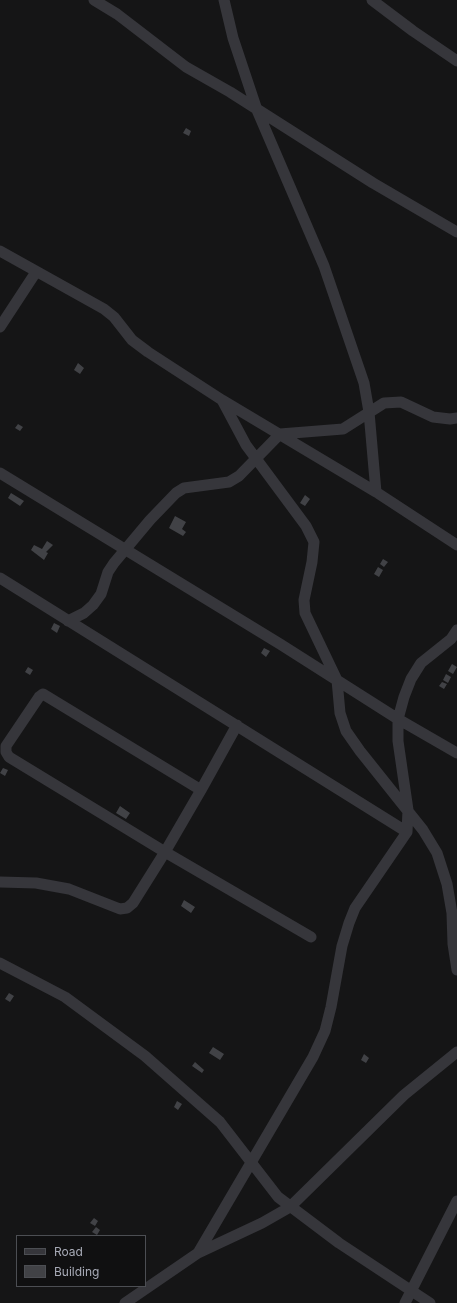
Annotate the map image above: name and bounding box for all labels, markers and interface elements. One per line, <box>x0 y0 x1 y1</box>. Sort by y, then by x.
legend <box>16 1235 146 1287</box>
text: Road <box>54 1244 83 1259</box>
text: Building <box>54 1264 99 1279</box>

